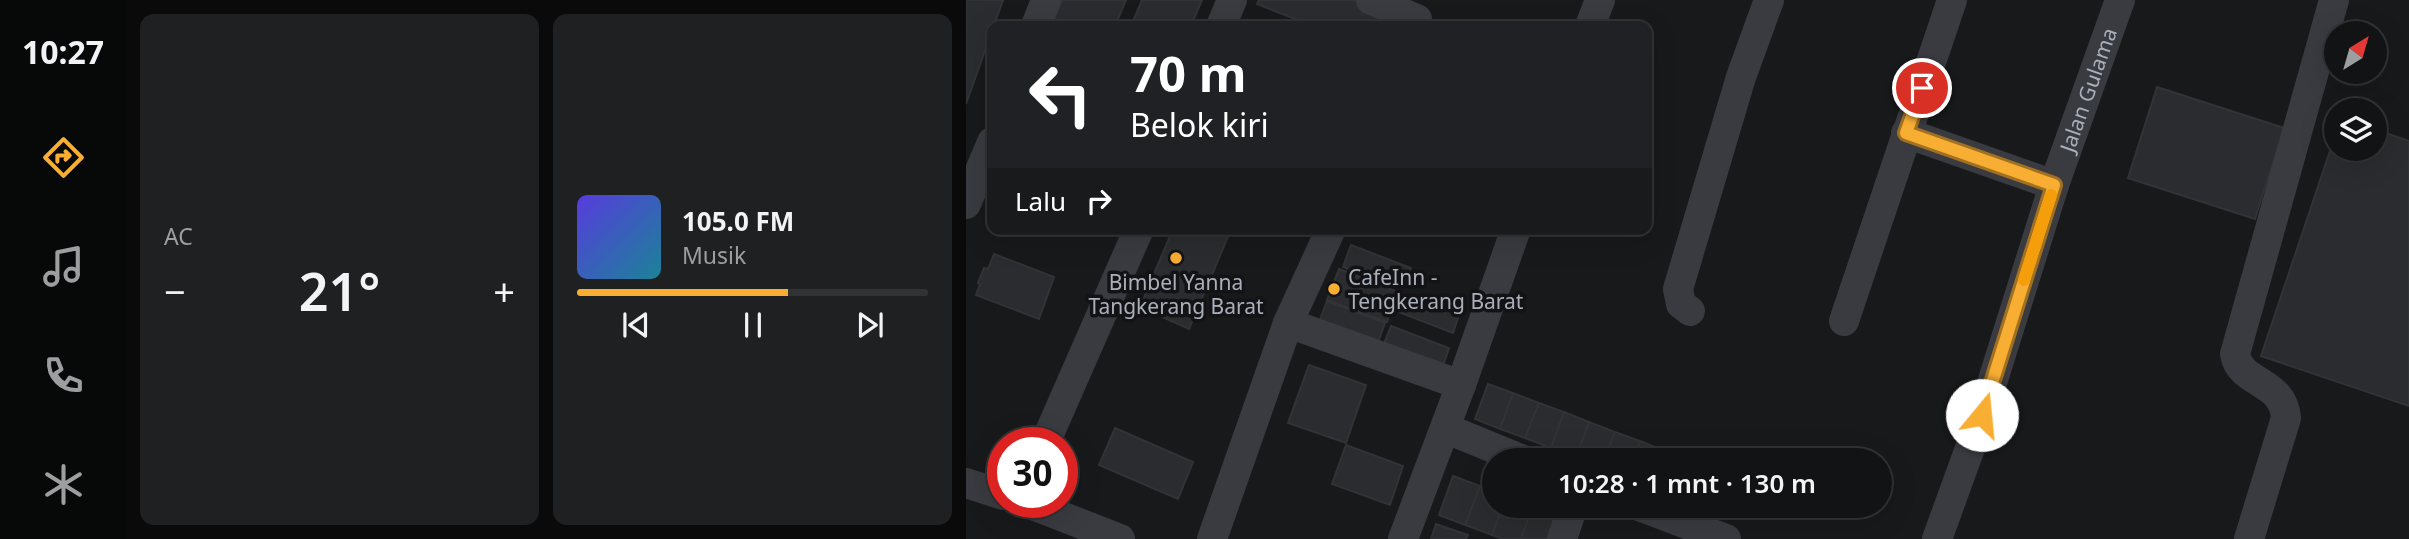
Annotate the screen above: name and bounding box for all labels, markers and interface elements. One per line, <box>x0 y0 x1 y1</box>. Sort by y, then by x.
north arrow <box>2324 21 2387 84</box>
map controls <box>2324 21 2387 161</box>
street label: Jalan Gulama <box>2052 24 2123 158</box>
text: 10:27 <box>22 30 104 73</box>
text: 70 m <box>1130 40 1247 106</box>
icon: left <box>1015 49 1106 140</box>
pin <box>1892 58 1952 118</box>
icon: arrive <box>1903 69 1941 107</box>
button: layers <box>2324 98 2387 161</box>
text: Belok kiri <box>1130 103 1269 146</box>
icon: directions <box>39 133 88 182</box>
icon: right <box>1080 182 1118 220</box>
text: Lalu <box>1015 183 1066 219</box>
text: 105.0 FM <box>682 203 794 239</box>
text: AC <box>164 220 193 252</box>
text: Musik <box>682 239 746 271</box>
icon: music <box>39 242 88 291</box>
marker: Bimbel Yanna Tangkerang Barat <box>1168 250 1184 266</box>
text: 21° <box>299 255 380 326</box>
place label: CafeInn - Tengkerang Barat <box>1348 263 1524 315</box>
text: − <box>164 265 186 317</box>
text: + <box>493 265 515 317</box>
place label: Bimbel Yanna Tangkerang Barat <box>1088 268 1264 320</box>
marker: CafeInn - Tengkerang Barat <box>1326 281 1342 297</box>
icon: previous <box>617 306 655 344</box>
icon: pause <box>734 306 772 344</box>
icon: next <box>851 306 889 344</box>
icon: phone <box>39 351 88 400</box>
position arrow <box>1945 378 2019 452</box>
speed limit sign: 30 <box>987 427 1078 518</box>
icon: climate <box>39 460 88 509</box>
text: 10:28 · 1 mnt · 130 m <box>1558 465 1816 501</box>

